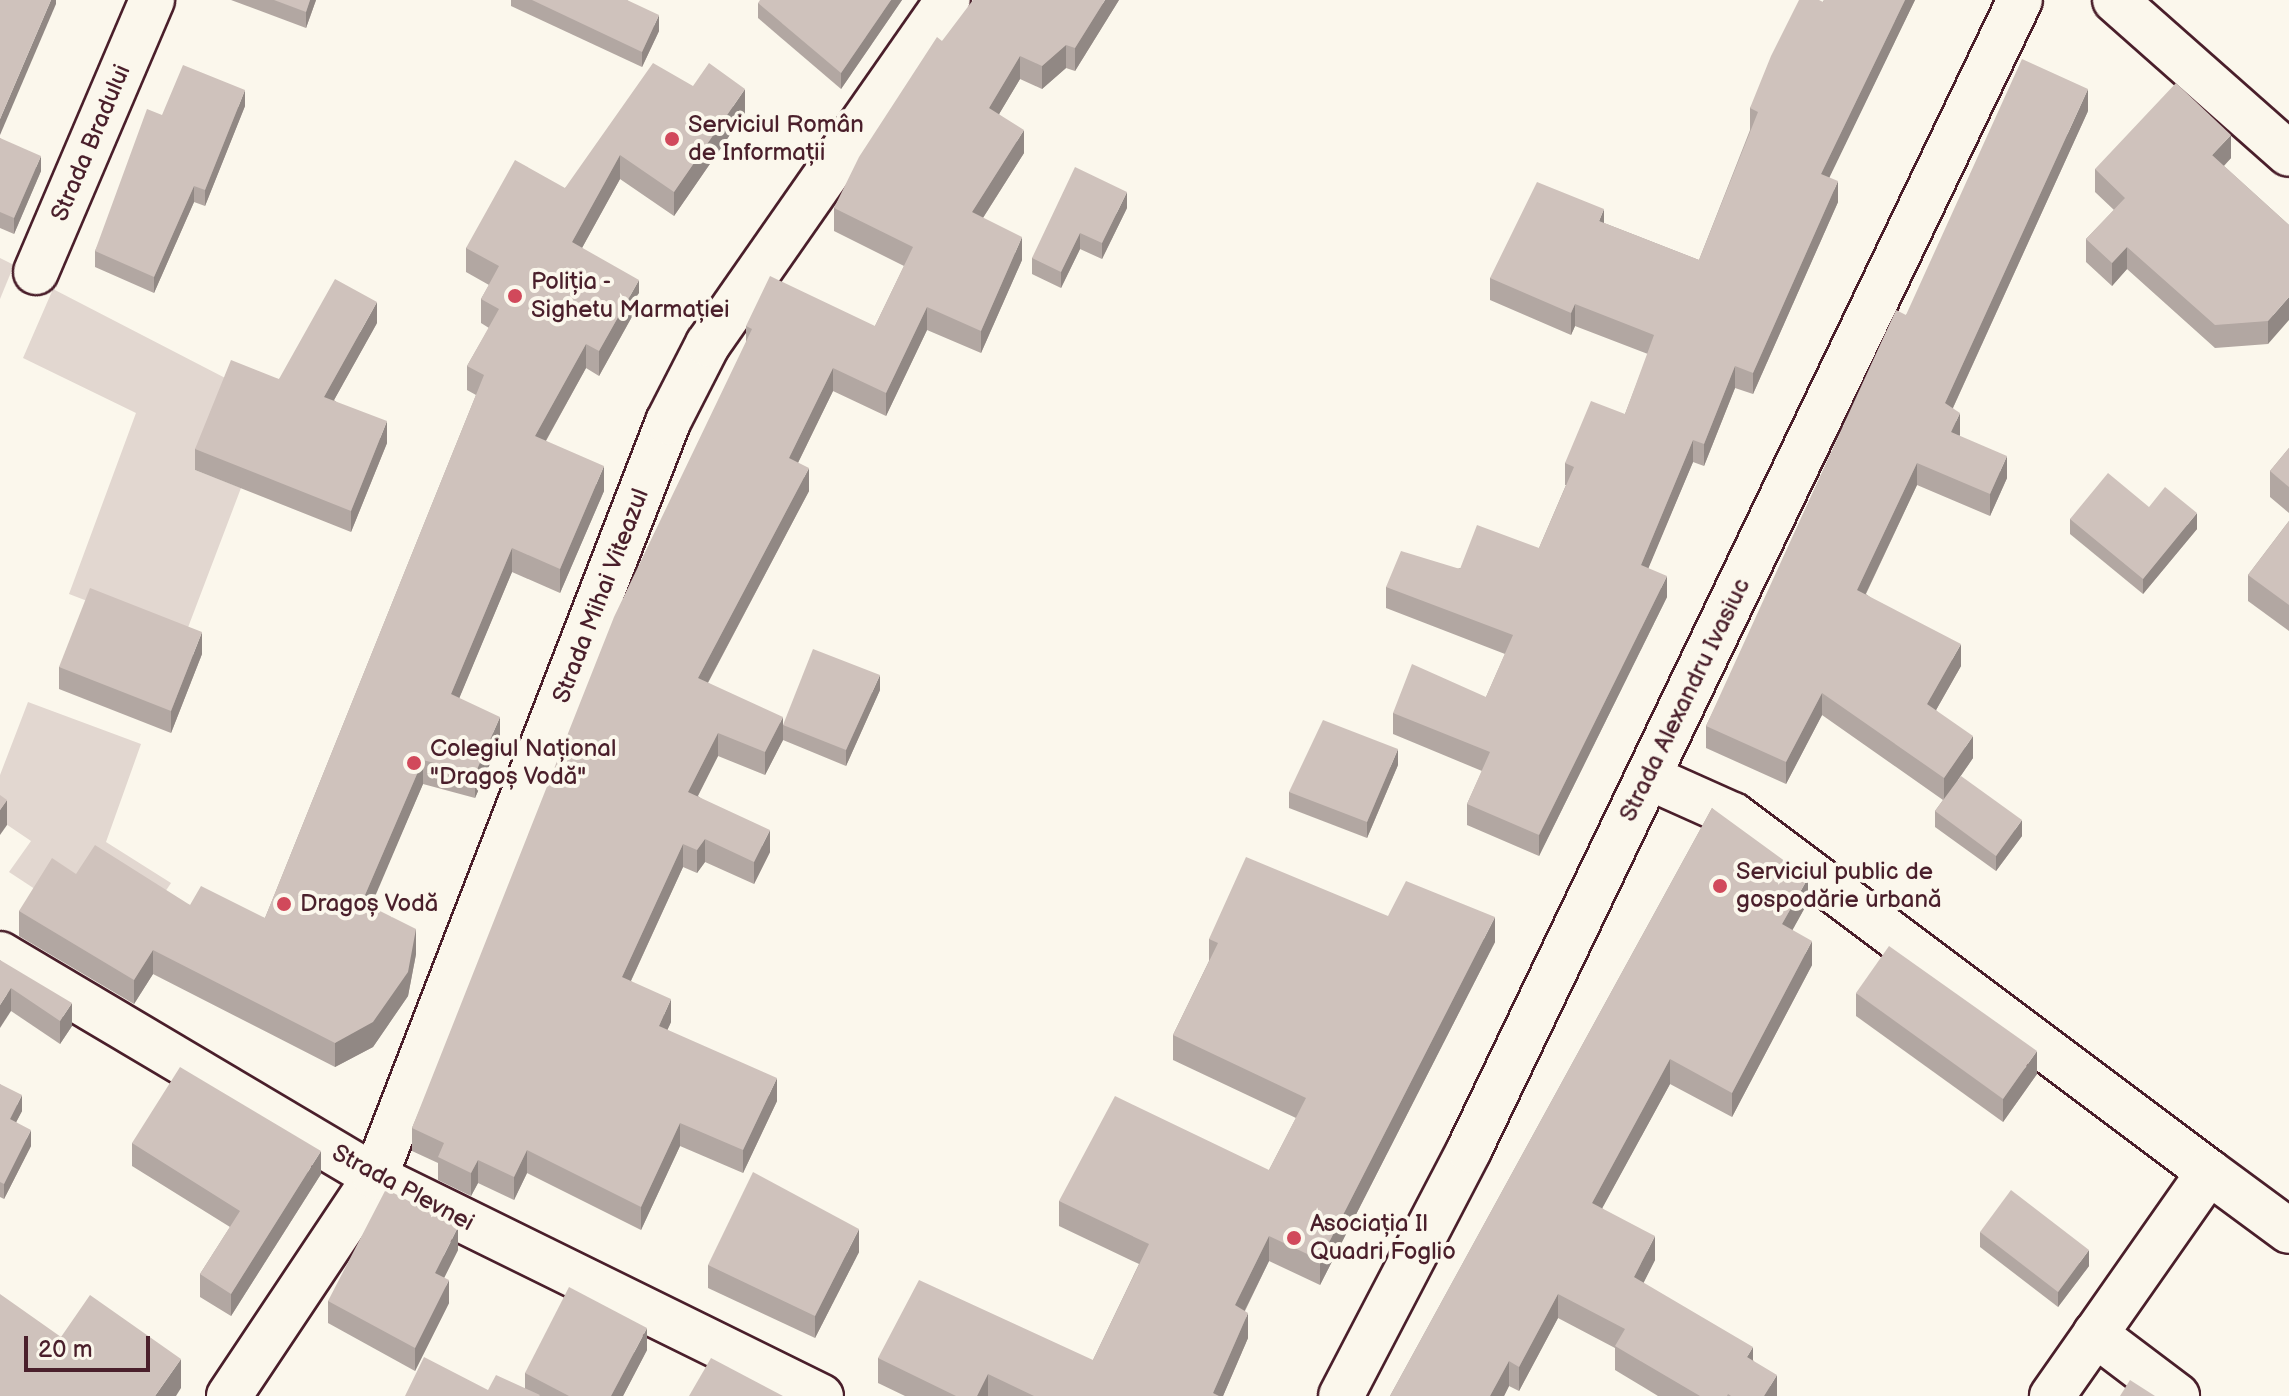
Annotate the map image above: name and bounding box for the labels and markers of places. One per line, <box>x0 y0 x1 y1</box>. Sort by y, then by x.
place label: Serviciul Român de Informații <box>688 111 864 167</box>
marker: Serviciul Român de Informații <box>663 130 681 148</box>
place label: Poliția - Sighetu Marmației <box>531 268 730 324</box>
marker: Poliția - Sighetu Marmației <box>506 287 524 305</box>
place label: Colegiul Național "Dragoș Vodă" <box>430 735 616 791</box>
marker: Colegiul Național "Dragoș Vodă" <box>405 754 423 772</box>
place label: Serviciul public de gospodărie urbană <box>1736 858 1942 914</box>
marker: Serviciul public de gospodărie urbană <box>1711 877 1729 895</box>
place label: Dragoș Vodă <box>300 890 439 918</box>
marker: Dragoș Vodă <box>275 895 293 913</box>
place label: Asociația Il Quadri Foglio <box>1310 1210 1456 1266</box>
marker: Asociația Il Quadri Foglio <box>1285 1229 1303 1247</box>

